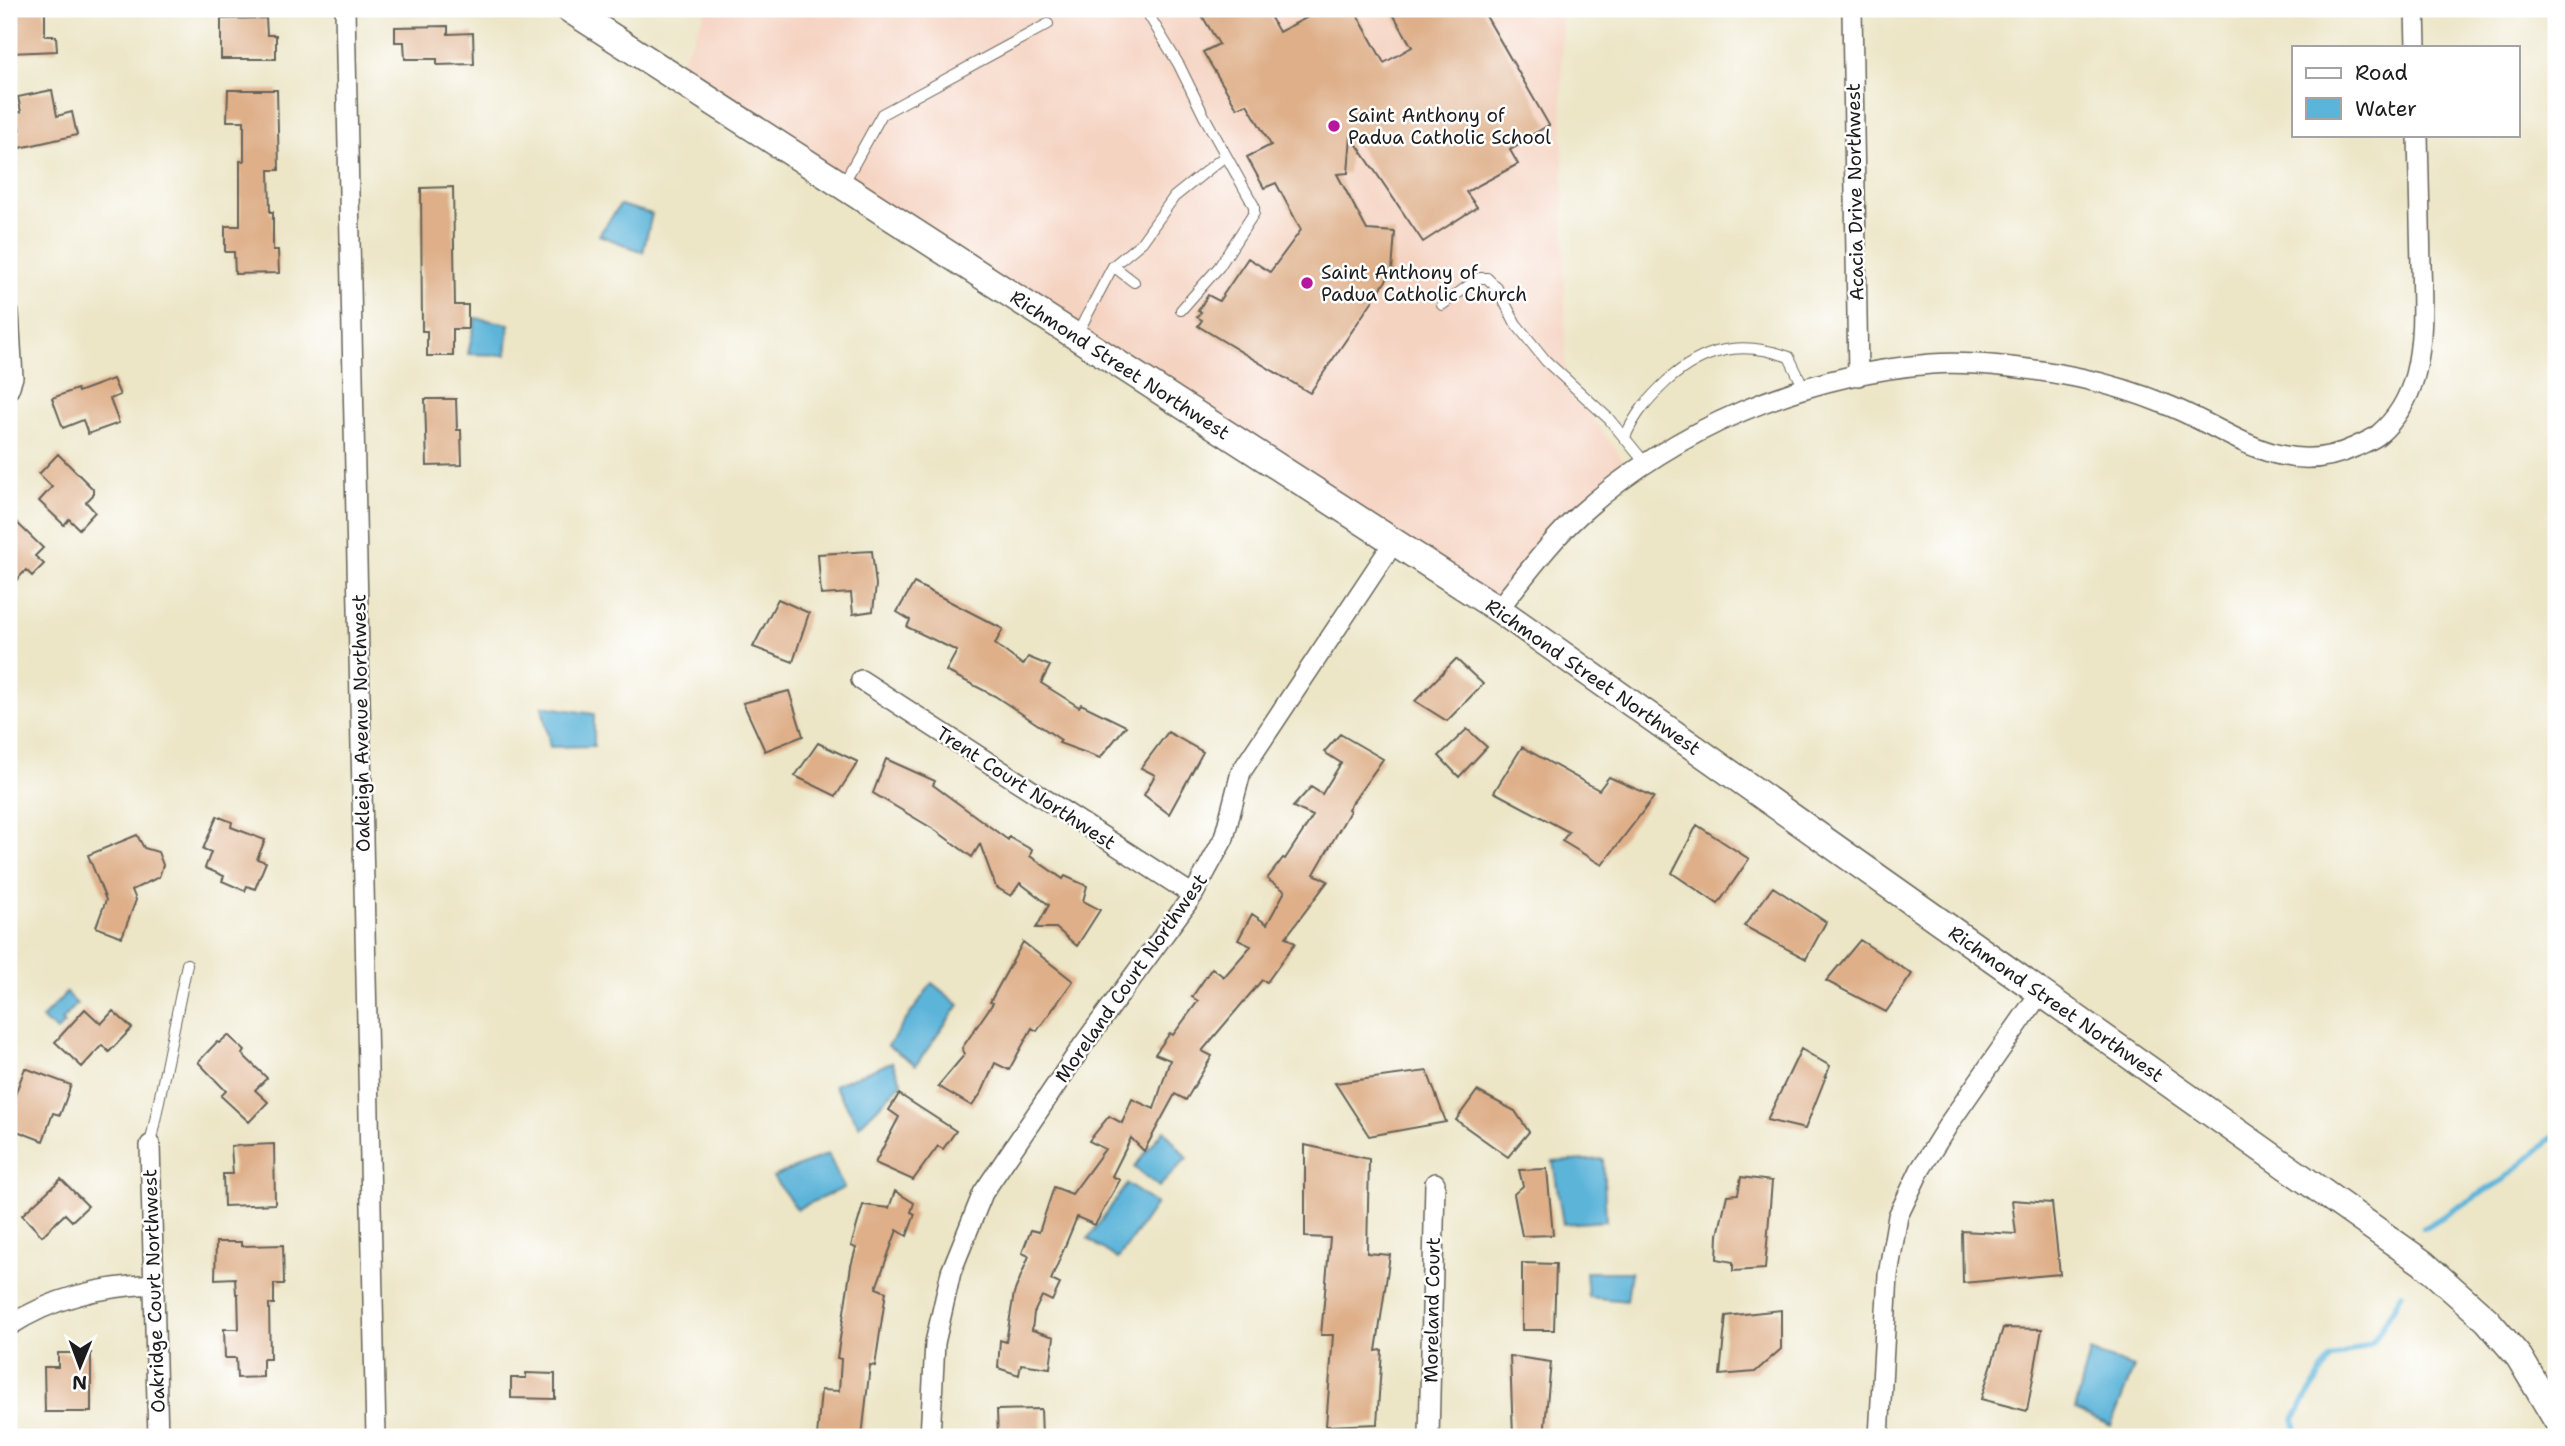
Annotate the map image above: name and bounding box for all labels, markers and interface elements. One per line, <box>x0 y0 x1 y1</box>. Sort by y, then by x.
legend <box>2292 46 2520 136</box>
text: Road <box>2355 59 2408 87</box>
street label: Acacia Drive Northwest <box>1841 83 1869 301</box>
text: Water <box>2355 95 2417 123</box>
place label: Saint Anthony of Padua Catholic School <box>1348 103 1551 150</box>
marker: Saint Anthony of Padua Catholic School <box>1326 118 1342 134</box>
place label: Saint Anthony of Padua Catholic Church <box>1321 260 1527 307</box>
marker: Saint Anthony of Padua Catholic Church <box>1299 275 1315 291</box>
street label: Richmond Street Northwest <box>1006 285 1234 445</box>
street label: Richmond Street Northwest <box>1481 593 1705 761</box>
street label: Oakleigh Avenue Northwest <box>346 594 376 852</box>
street label: Trent Court Northwest <box>932 721 1120 855</box>
street label: Moreland Court Northwest <box>1049 869 1213 1087</box>
street label: Richmond Street Northwest <box>1944 920 2168 1088</box>
street label: Oakridge Court Northwest <box>137 1169 171 1413</box>
street label: Moreland Court <box>1418 1237 1446 1383</box>
north arrow <box>46 1330 116 1400</box>
text: N <box>72 1370 87 1395</box>

